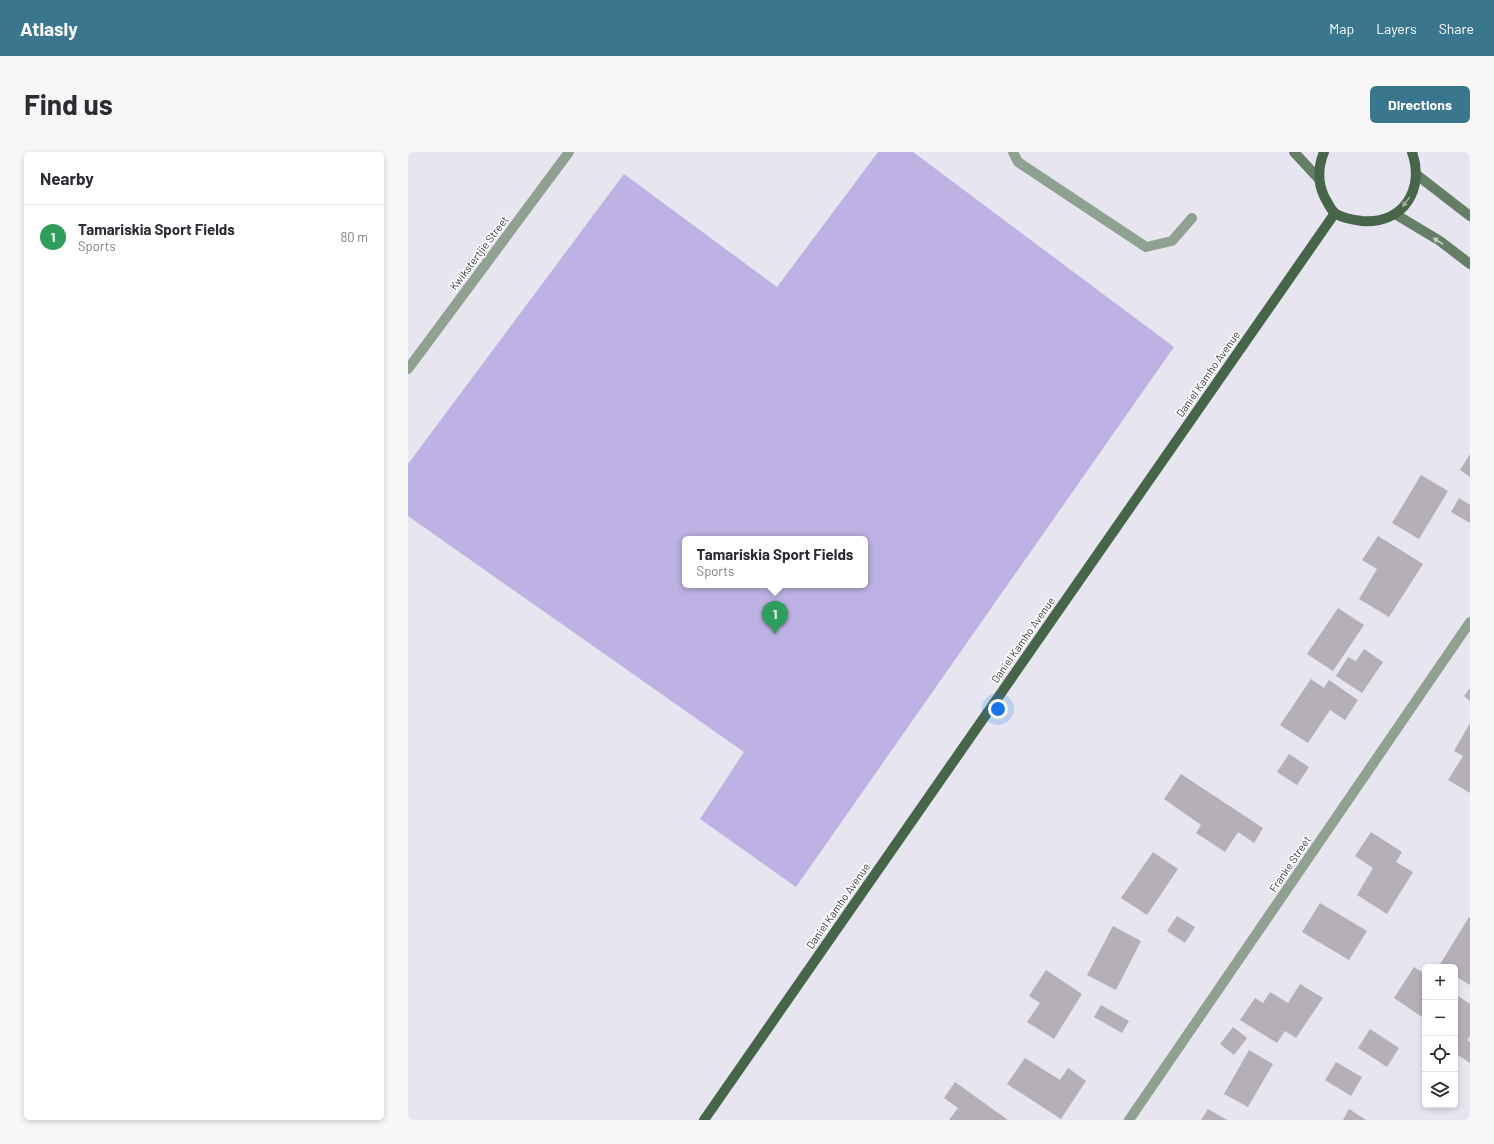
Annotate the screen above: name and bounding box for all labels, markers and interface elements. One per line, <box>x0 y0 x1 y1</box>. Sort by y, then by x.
text: Atlasly <box>20 17 78 40</box>
text: Map <box>1329 20 1354 37</box>
text: Layers <box>1376 20 1417 37</box>
text: Share <box>1439 20 1474 37</box>
button: Directions <box>1370 86 1470 123</box>
text: Find us <box>24 87 113 121</box>
text: Nearby <box>40 168 94 188</box>
one-way arrow <box>1402 196 1410 207</box>
street label: Kwikstertjie Street <box>446 213 511 292</box>
text: Tamariskia Sport Fields <box>78 220 235 238</box>
text: 1 <box>51 229 55 245</box>
text: 80 m <box>341 229 368 245</box>
one-way arrow <box>1433 237 1443 245</box>
text: Sports <box>78 238 116 254</box>
street label: Daniel Kamho Avenue <box>1173 328 1242 419</box>
popup <box>682 536 868 588</box>
text: Tamariskia Sport Fields <box>697 545 853 563</box>
text: Sports <box>697 563 734 579</box>
street label: Daniel Kamho Avenue <box>988 594 1057 685</box>
pin: 1 <box>762 601 788 634</box>
your location <box>988 699 1008 719</box>
street label: Franke Street <box>1266 833 1313 894</box>
street label: Daniel Kamho Avenue <box>803 860 872 951</box>
map controls <box>1422 964 1458 1108</box>
button: + <box>1422 964 1458 1000</box>
button: − <box>1422 1000 1458 1036</box>
button: locate <box>1422 1036 1458 1072</box>
button: layers <box>1422 1072 1458 1108</box>

